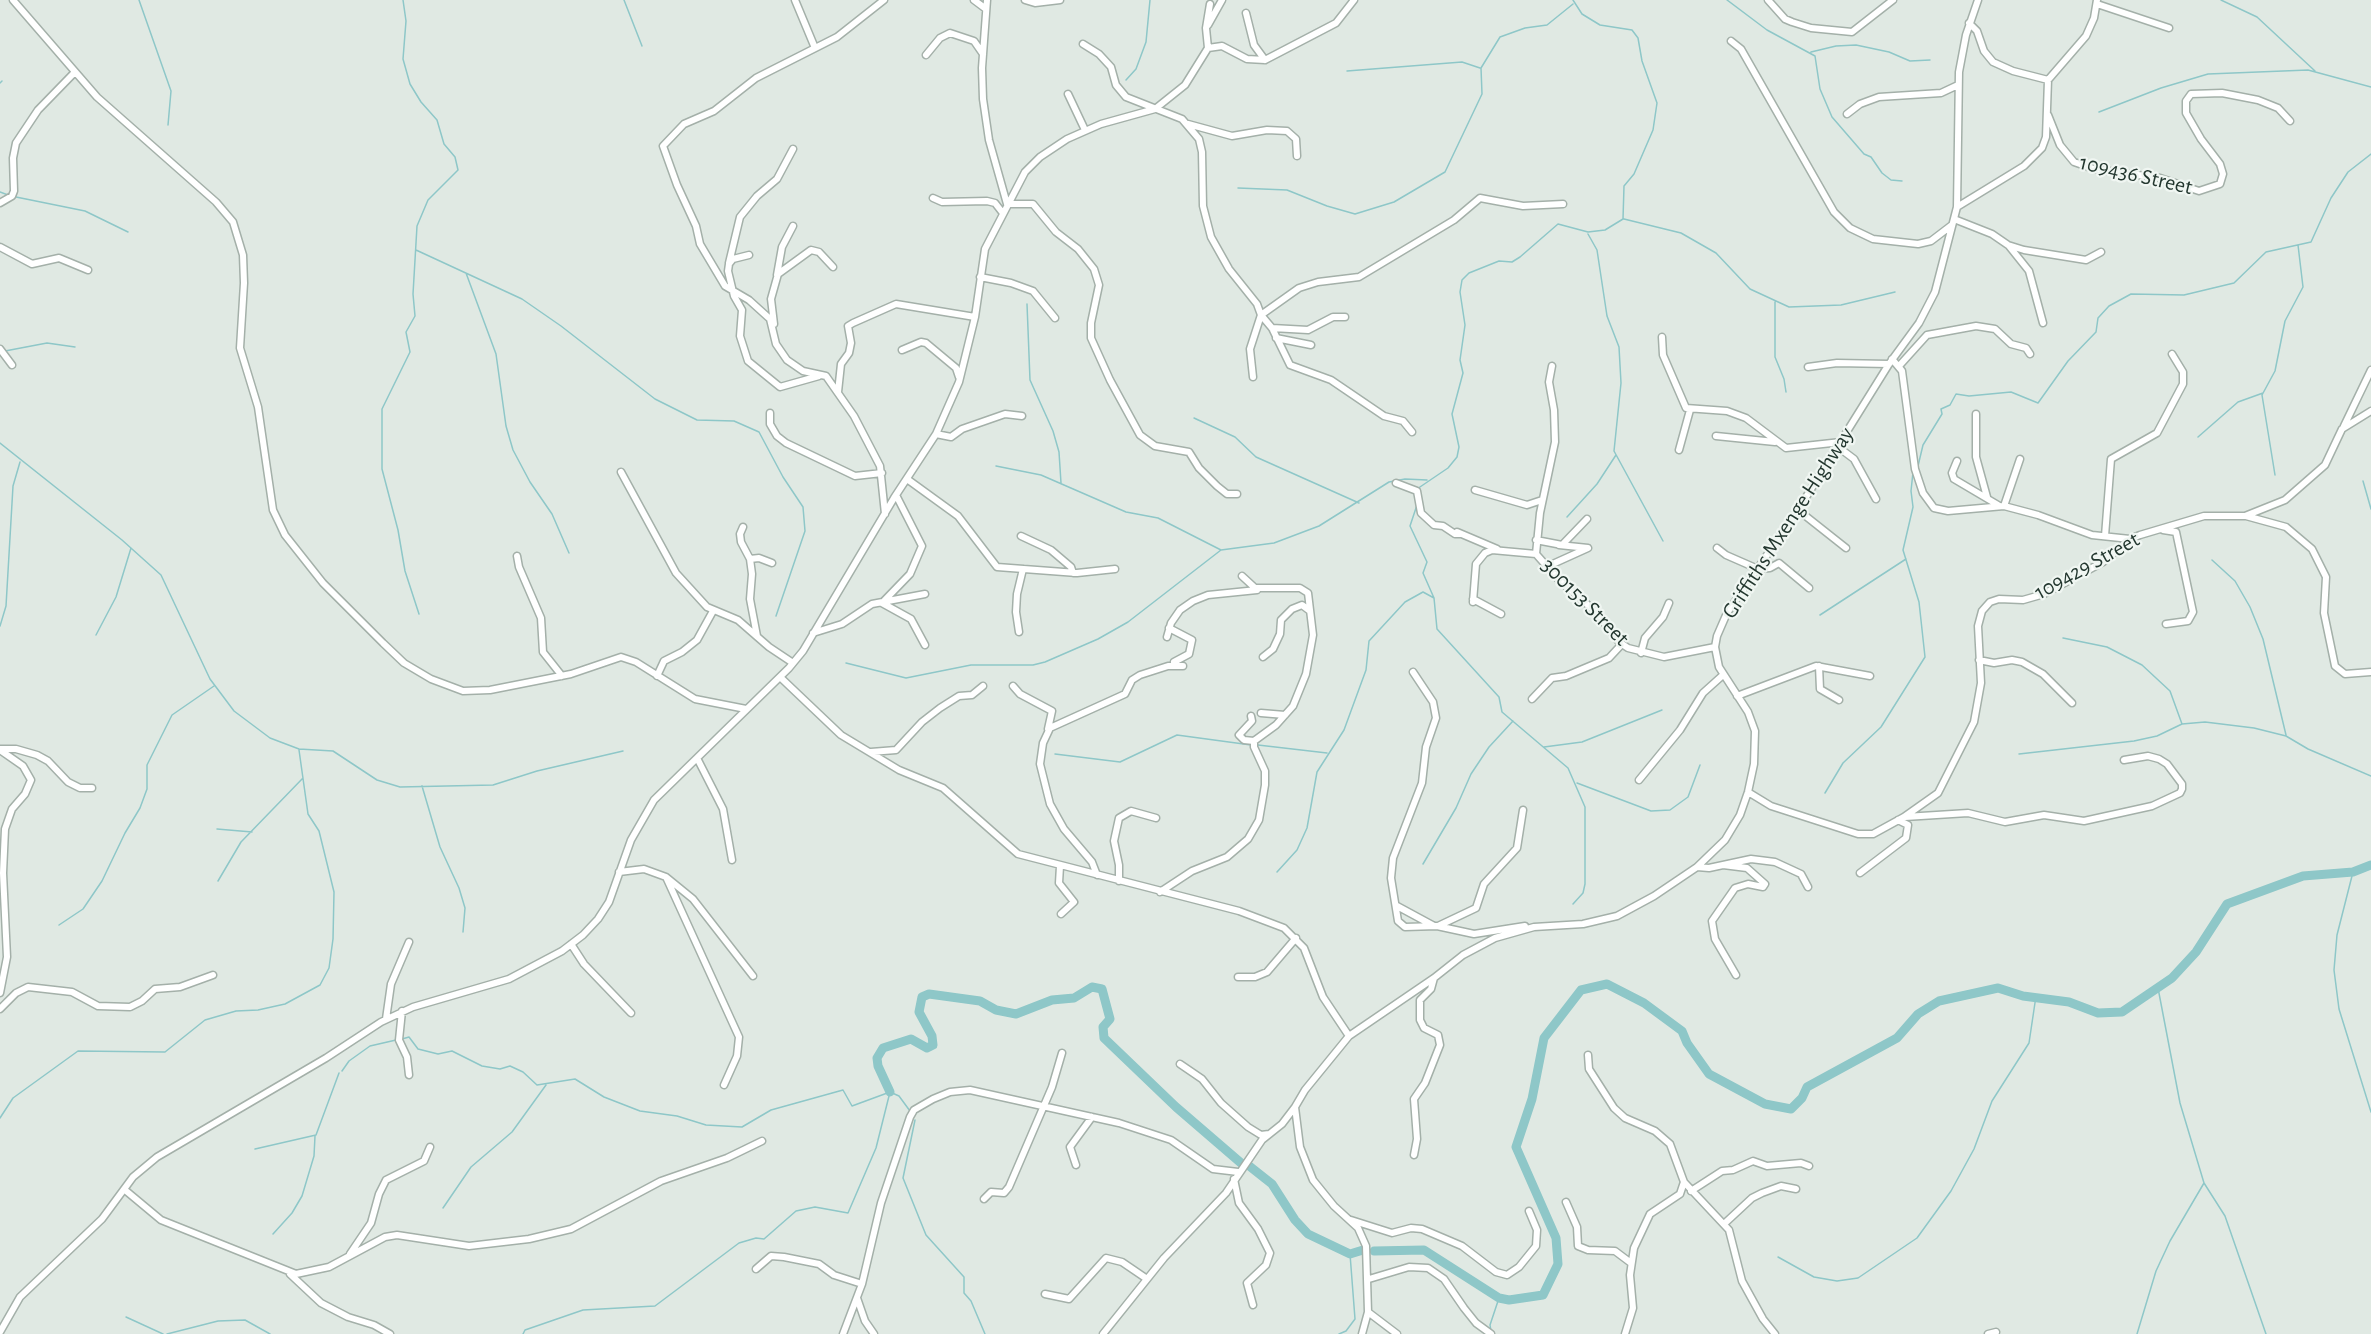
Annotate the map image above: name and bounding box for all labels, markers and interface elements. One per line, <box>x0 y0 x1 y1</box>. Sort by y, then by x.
street label: 109436 Street <box>2077 149 2195 201</box>
street label: Griffiths Mxenge Highway <box>1716 422 1860 624</box>
street label: 109429 Street <box>2030 526 2144 606</box>
street label: 300153 Street <box>1536 553 1634 651</box>

